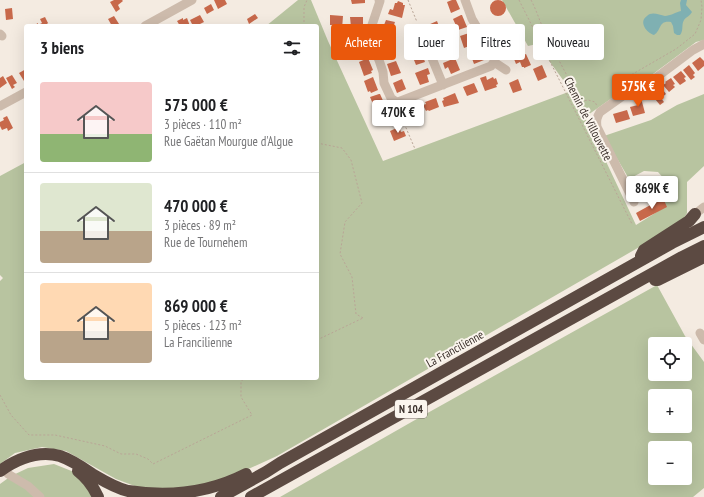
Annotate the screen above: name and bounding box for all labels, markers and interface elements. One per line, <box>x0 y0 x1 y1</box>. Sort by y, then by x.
chip: Acheter <box>331 24 396 60</box>
chip: Louer <box>404 24 459 60</box>
chip: Filtres <box>467 24 525 60</box>
chip: Nouveau <box>533 24 604 60</box>
text: 3 biens <box>40 37 84 59</box>
icon: filters <box>281 37 303 59</box>
pin: 575K € <box>605 74 671 108</box>
street label: Chemin de Villouvette <box>561 75 616 163</box>
text: 575K € <box>621 78 655 95</box>
text: 575 000 € <box>164 94 228 116</box>
icon: home <box>72 98 120 146</box>
pin: 470K € <box>365 100 431 134</box>
text: 470K € <box>381 104 415 121</box>
text: 3 pièces · 110 m² <box>164 116 242 133</box>
text: Rue Gaëtan Mourgue d'Algue <box>164 133 293 150</box>
pin: 869K € <box>619 176 685 210</box>
text: 869K € <box>635 180 669 197</box>
text: 470 000 € <box>164 195 228 217</box>
icon: home <box>72 199 120 247</box>
text: 3 pièces · 89 m² <box>164 217 236 234</box>
text: Rue de Tournehem <box>164 234 247 251</box>
text: 869 000 € <box>164 295 228 317</box>
icon: home <box>72 299 120 347</box>
text: 5 pièces · 123 m² <box>164 317 242 334</box>
street label: La Francilienne <box>423 327 486 370</box>
text: La Francilienne <box>164 334 232 351</box>
map controls <box>648 337 692 485</box>
button: locate <box>648 337 692 381</box>
button: + <box>648 389 692 433</box>
road number: N 104 <box>395 400 427 418</box>
button: − <box>648 441 692 485</box>

